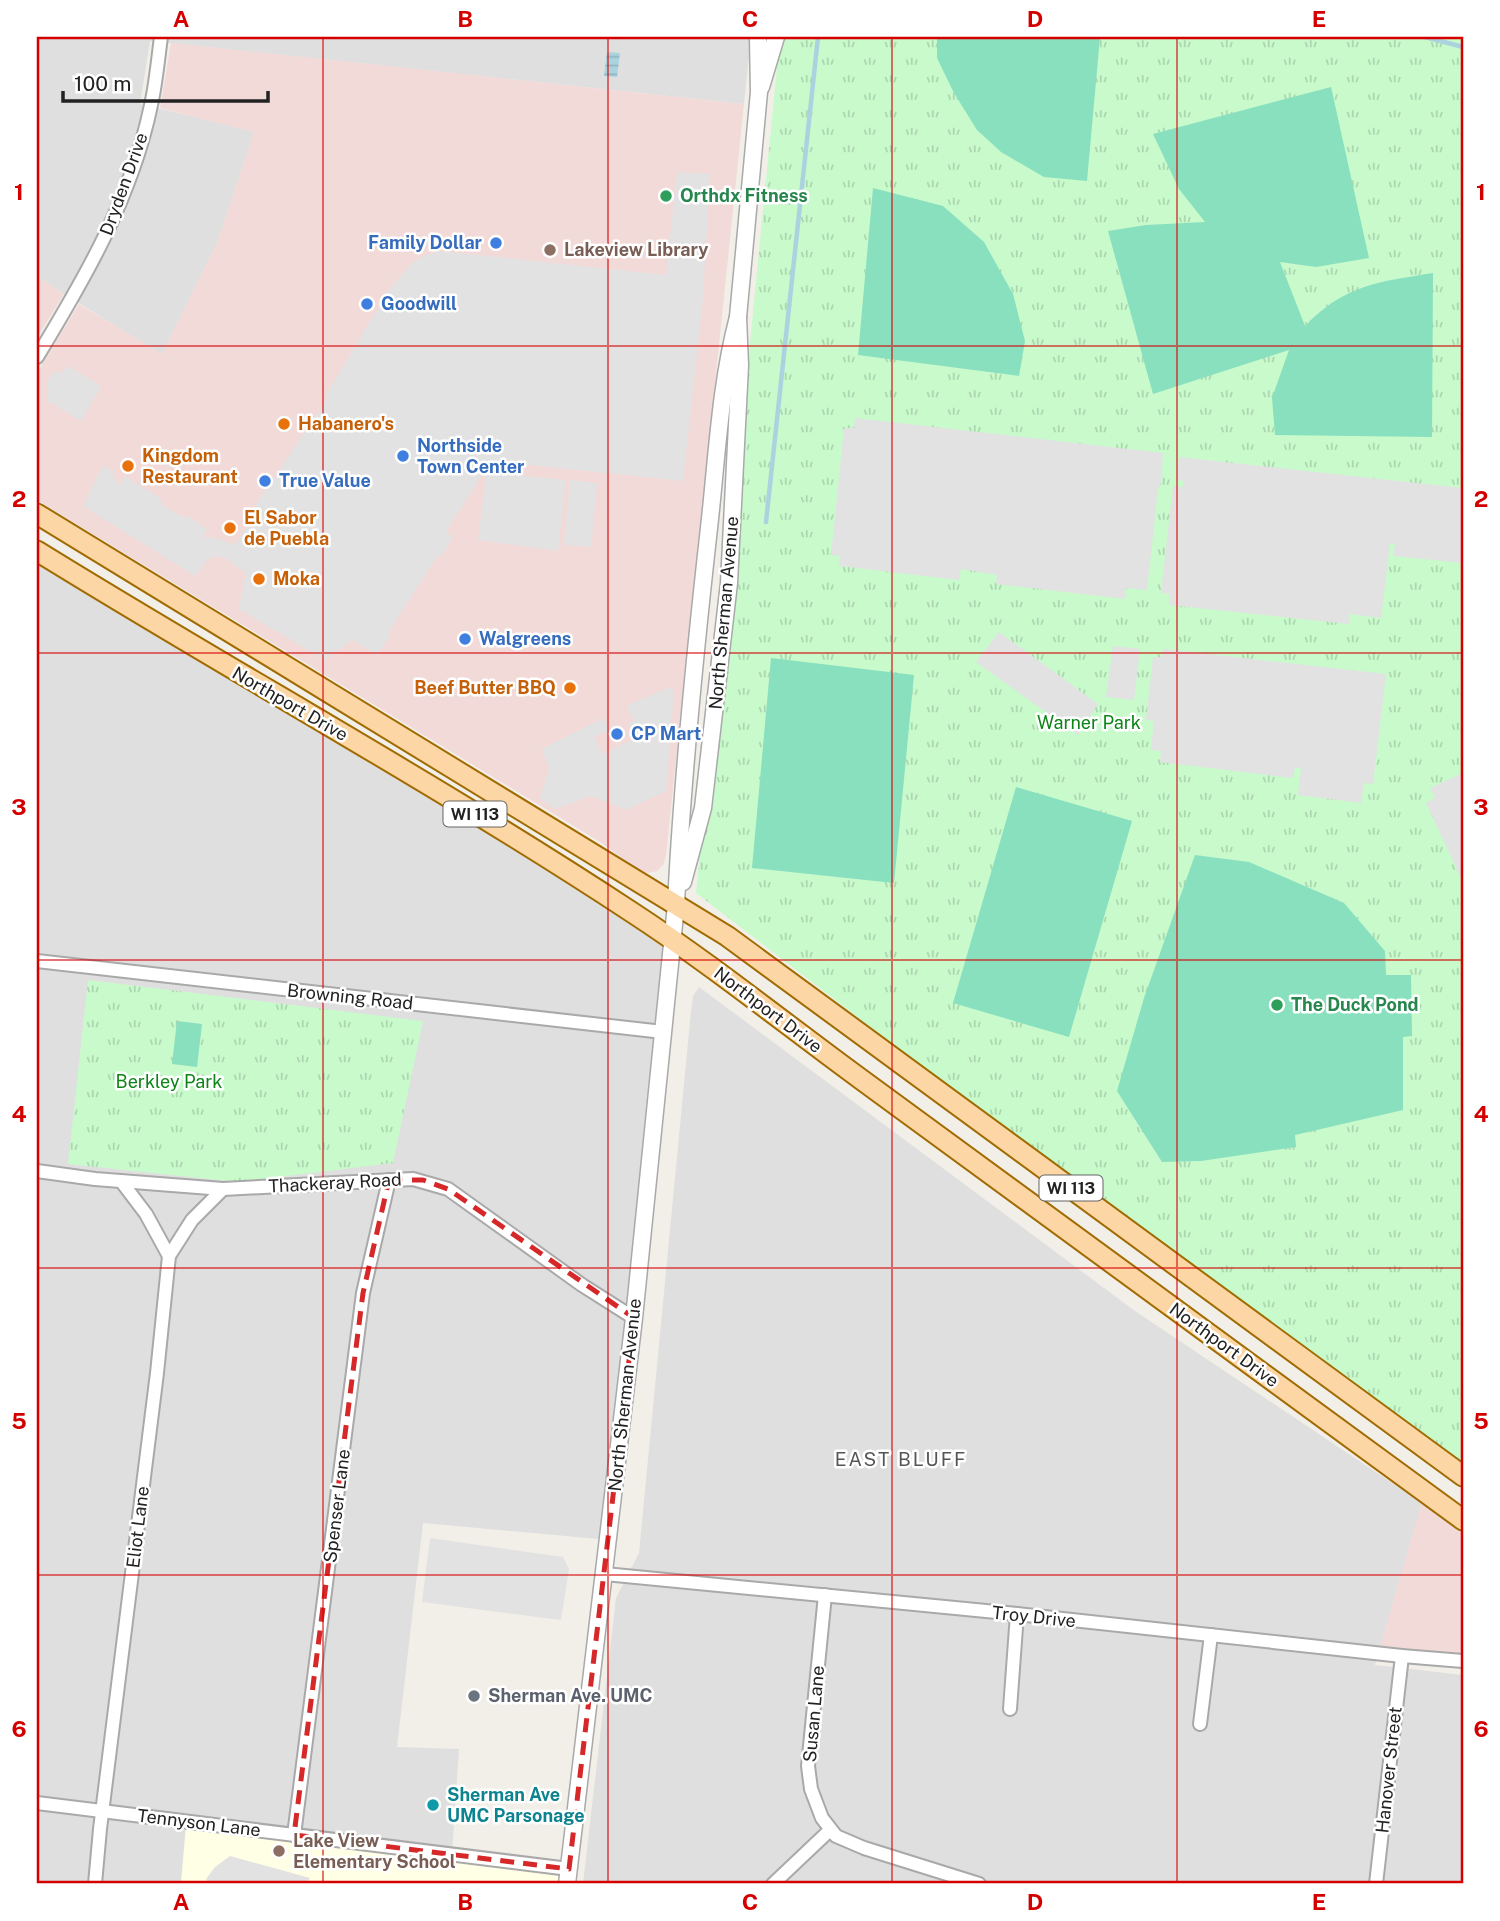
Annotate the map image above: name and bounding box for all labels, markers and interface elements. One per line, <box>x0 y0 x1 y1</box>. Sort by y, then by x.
text: A <box>173 5 190 32</box>
text: B <box>457 5 473 32</box>
text: C <box>742 5 758 32</box>
text: D <box>1027 5 1043 32</box>
text: E <box>1312 5 1326 32</box>
scale bar <box>63 60 268 104</box>
text: 100 m <box>74 71 131 96</box>
street label: Dryden Drive <box>95 130 152 238</box>
text: 1 <box>14 178 24 205</box>
text: 1 <box>1476 178 1486 205</box>
place label: Orthdx Fitness <box>680 185 808 206</box>
marker: Orthdx Fitness <box>658 188 674 204</box>
place label: Family Dollar <box>368 232 483 253</box>
marker: Family Dollar <box>488 235 504 251</box>
place label: Lakeview Library <box>564 239 708 260</box>
marker: Lakeview Library <box>542 242 558 258</box>
place label: Goodwill <box>381 293 457 314</box>
marker: Goodwill <box>359 296 375 312</box>
place label: Habanero's <box>298 413 394 434</box>
marker: Habanero's <box>276 416 292 432</box>
place label: Northside Town Center <box>417 435 525 477</box>
place label: Kingdom Restaurant <box>142 445 238 487</box>
marker: Northside Town Center <box>395 448 411 464</box>
marker: Kingdom Restaurant <box>120 458 136 474</box>
place label: True Value <box>279 470 371 491</box>
marker: True Value <box>257 473 273 489</box>
text: 2 <box>12 485 26 512</box>
text: 2 <box>1474 485 1488 512</box>
place label: El Sabor de Puebla <box>244 507 329 549</box>
street label: North Sherman Avenue <box>705 515 742 710</box>
marker: El Sabor de Puebla <box>222 520 238 536</box>
place label: Moka <box>273 568 320 589</box>
marker: Moka <box>251 571 267 587</box>
place label: Walgreens <box>479 628 571 649</box>
marker: Walgreens <box>457 631 473 647</box>
street label: Northport Drive <box>229 662 352 745</box>
place label: Beef Butter BBQ <box>414 677 556 698</box>
marker: Beef Butter BBQ <box>562 680 578 696</box>
park label: Warner Park <box>1037 712 1141 733</box>
place label: CP Mart <box>631 723 701 744</box>
marker: CP Mart <box>609 726 625 742</box>
text: 3 <box>11 793 27 820</box>
text: 3 <box>1473 793 1489 820</box>
road number: WI 113 <box>444 802 506 827</box>
street label: Northport Drive <box>710 962 826 1057</box>
street label: Browning Road <box>286 979 414 1014</box>
place label: The Duck Pond <box>1291 994 1419 1015</box>
marker: The Duck Pond <box>1269 997 1285 1013</box>
park label: Berkley Park <box>116 1071 222 1092</box>
text: 4 <box>11 1100 27 1127</box>
text: 4 <box>1473 1100 1489 1127</box>
street label: Thackeray Road <box>268 1169 402 1196</box>
road number: WI 113 <box>1040 1176 1102 1200</box>
street label: North Sherman Avenue <box>604 1297 645 1492</box>
street label: Northport Drive <box>1166 1298 1283 1391</box>
text: 5 <box>11 1407 27 1434</box>
text: 5 <box>1473 1407 1489 1434</box>
street label: Spenser Lane <box>319 1448 354 1564</box>
district label: EAST BLUFF <box>835 1448 967 1470</box>
street label: Eliot Lane <box>122 1485 153 1569</box>
street label: Troy Drive <box>991 1602 1077 1631</box>
street label: Susan Lane <box>799 1665 828 1763</box>
place label: Sherman Ave. UMC <box>488 1685 653 1706</box>
marker: Sherman Ave. UMC <box>466 1688 482 1704</box>
street label: Hanover Street <box>1371 1706 1406 1834</box>
text: 6 <box>11 1715 27 1742</box>
text: 6 <box>1473 1715 1489 1742</box>
place label: Sherman Ave UMC Parsonage <box>447 1784 585 1826</box>
marker: Sherman Ave UMC Parsonage <box>425 1797 441 1813</box>
street label: Tennyson Lane <box>136 1805 262 1840</box>
place label: Lake View Elementary School <box>293 1830 456 1872</box>
marker: Lake View Elementary School <box>271 1843 287 1859</box>
text: A <box>173 1888 190 1915</box>
text: B <box>457 1888 473 1915</box>
text: C <box>742 1888 758 1915</box>
text: D <box>1027 1888 1043 1915</box>
text: E <box>1312 1888 1326 1915</box>

